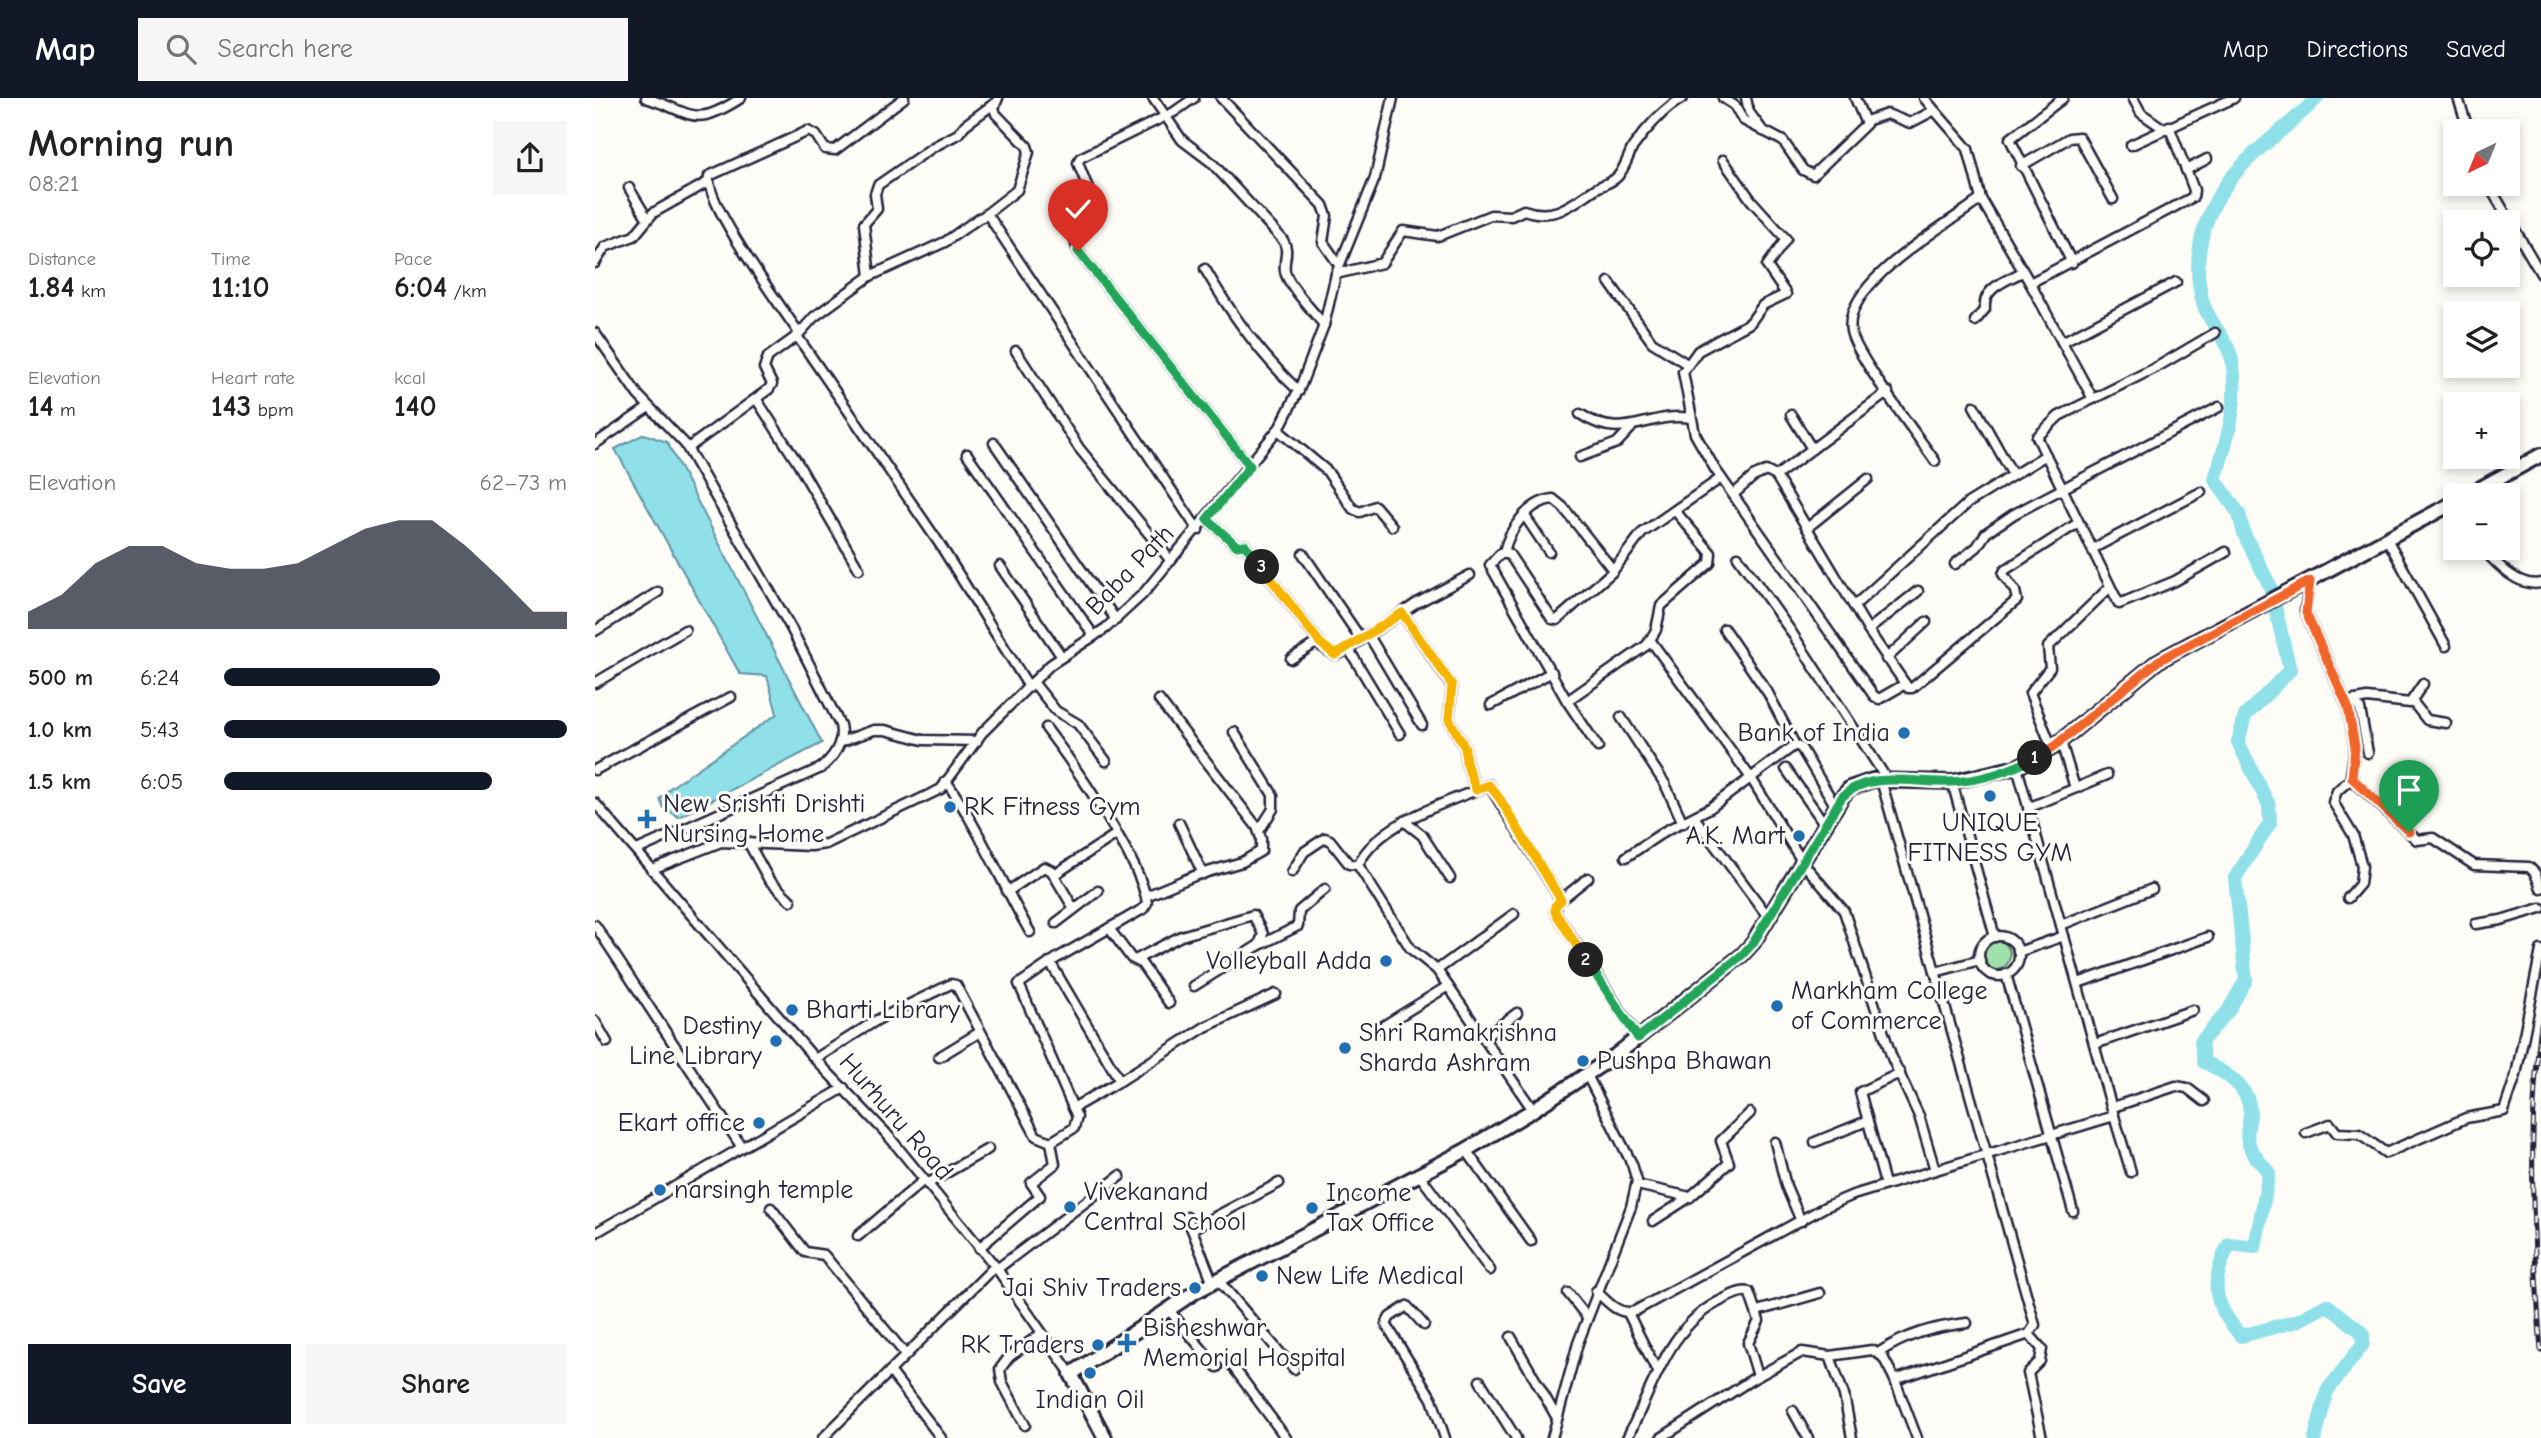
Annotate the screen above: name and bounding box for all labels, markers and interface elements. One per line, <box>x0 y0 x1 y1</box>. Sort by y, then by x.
search box <box>138 18 628 81</box>
text: Map <box>35 30 96 68</box>
icon: search <box>162 30 200 68</box>
text: Search here <box>218 34 353 64</box>
text: Map <box>2223 35 2269 63</box>
text: Directions <box>2307 35 2408 63</box>
text: Saved <box>2446 35 2506 63</box>
north arrow <box>2443 119 2520 196</box>
map controls <box>2443 119 2520 560</box>
button: share <box>493 121 567 195</box>
text: Morning run <box>28 122 234 166</box>
text: 08:21 <box>28 170 79 197</box>
pin <box>1048 179 1108 251</box>
icon: check <box>1059 190 1097 228</box>
button: locate <box>2443 210 2520 287</box>
text: Distance <box>28 248 96 270</box>
text: Time <box>211 248 250 270</box>
text: Pace <box>394 248 432 270</box>
text: 1.84 <box>28 270 75 305</box>
text: 11:10 <box>211 270 270 305</box>
text: 6:04 <box>394 270 447 305</box>
text: km <box>75 280 106 302</box>
text: /km <box>447 280 487 302</box>
button: layers <box>2443 301 2520 378</box>
text: Elevation <box>28 367 101 389</box>
text: Heart rate <box>211 367 295 389</box>
text: kcal <box>394 367 426 389</box>
text: 14 <box>28 389 54 424</box>
text: 143 <box>211 389 251 424</box>
text: 140 <box>394 389 437 424</box>
button: + <box>2443 392 2520 469</box>
text: m <box>54 399 76 421</box>
text: bpm <box>251 399 294 421</box>
text: Elevation <box>28 469 116 496</box>
text: 62–73 m <box>479 469 567 496</box>
button: − <box>2443 483 2520 560</box>
street label: Baba Path <box>1080 519 1180 621</box>
pin: 3 <box>1245 550 1279 584</box>
text: 3 <box>1257 555 1266 577</box>
text: 500 m <box>28 664 93 691</box>
text: 6:24 <box>140 664 180 691</box>
text: 1.0 km <box>28 716 92 743</box>
text: 5:43 <box>140 716 179 743</box>
place label: Bank of India <box>1738 718 1890 748</box>
marker: Bank of India <box>1896 725 1912 741</box>
pin: 1 <box>2017 740 2053 776</box>
text: 1 <box>2031 746 2038 768</box>
pin <box>2379 760 2439 832</box>
text: 1.5 km <box>28 768 91 795</box>
text: 6:05 <box>140 768 183 795</box>
icon: arrive <box>2390 771 2428 809</box>
marker: UNIQUE FITNESS GYM <box>1982 788 1998 804</box>
place label: New Srishti Drishti Nursing Home <box>663 789 865 849</box>
place label: RK Fitness Gym <box>964 792 1141 822</box>
marker: RK Fitness Gym <box>942 799 958 815</box>
place label: UNIQUE FITNESS GYM <box>1908 808 2072 868</box>
marker: New Srishti Drishti Nursing Home <box>637 809 657 829</box>
place label: A.K. Mart <box>1686 821 1787 851</box>
marker: A.K. Mart <box>1791 828 1807 844</box>
pin: 2 <box>1569 942 1604 978</box>
place label: Volleyball Adda <box>1206 946 1372 976</box>
text: 2 <box>1581 948 1590 970</box>
marker: Volleyball Adda <box>1378 953 1394 969</box>
place label: Markham College of Commerce <box>1791 976 1988 1036</box>
place label: Bharti Library <box>806 995 960 1025</box>
marker: Markham College of Commerce <box>1769 998 1785 1014</box>
marker: Bharti Library <box>784 1002 800 1018</box>
place label: Destiny Line Library <box>629 1011 762 1071</box>
place label: Shri Ramakrishna Sharda Ashram <box>1359 1018 1557 1078</box>
marker: Destiny Line Library <box>768 1033 784 1049</box>
marker: Shri Ramakrishna Sharda Ashram <box>1337 1040 1353 1056</box>
place label: Pushpa Bhawan <box>1597 1046 1772 1076</box>
street label: Hurhuru Road <box>833 1048 959 1186</box>
marker: Pushpa Bhawan <box>1575 1053 1591 1069</box>
place label: Ekart office <box>618 1108 745 1138</box>
marker: Ekart office <box>751 1115 767 1131</box>
place label: narsingh temple <box>674 1175 853 1205</box>
place label: Vivekanand Central School <box>1084 1177 1246 1237</box>
place label: Income Tax Office <box>1326 1178 1434 1238</box>
marker: narsingh temple <box>652 1182 668 1198</box>
marker: Vivekanand Central School <box>1062 1199 1078 1215</box>
marker: Income Tax Office <box>1304 1200 1320 1216</box>
place label: New Life Medical <box>1276 1261 1464 1291</box>
marker: New Life Medical <box>1254 1268 1270 1284</box>
place label: Jai Shiv Traders <box>1003 1273 1181 1303</box>
marker: Jai Shiv Traders <box>1187 1280 1203 1296</box>
place label: Bisheshwar Memorial Hospital <box>1143 1313 1346 1373</box>
place label: RK Traders <box>960 1330 1084 1360</box>
marker: Bisheshwar Memorial Hospital <box>1117 1333 1137 1353</box>
marker: RK Traders <box>1090 1337 1106 1353</box>
button: Save <box>28 1344 291 1424</box>
button: Share <box>305 1344 567 1424</box>
marker: Indian Oil <box>1082 1365 1098 1381</box>
place label: Indian Oil <box>1035 1385 1145 1415</box>

